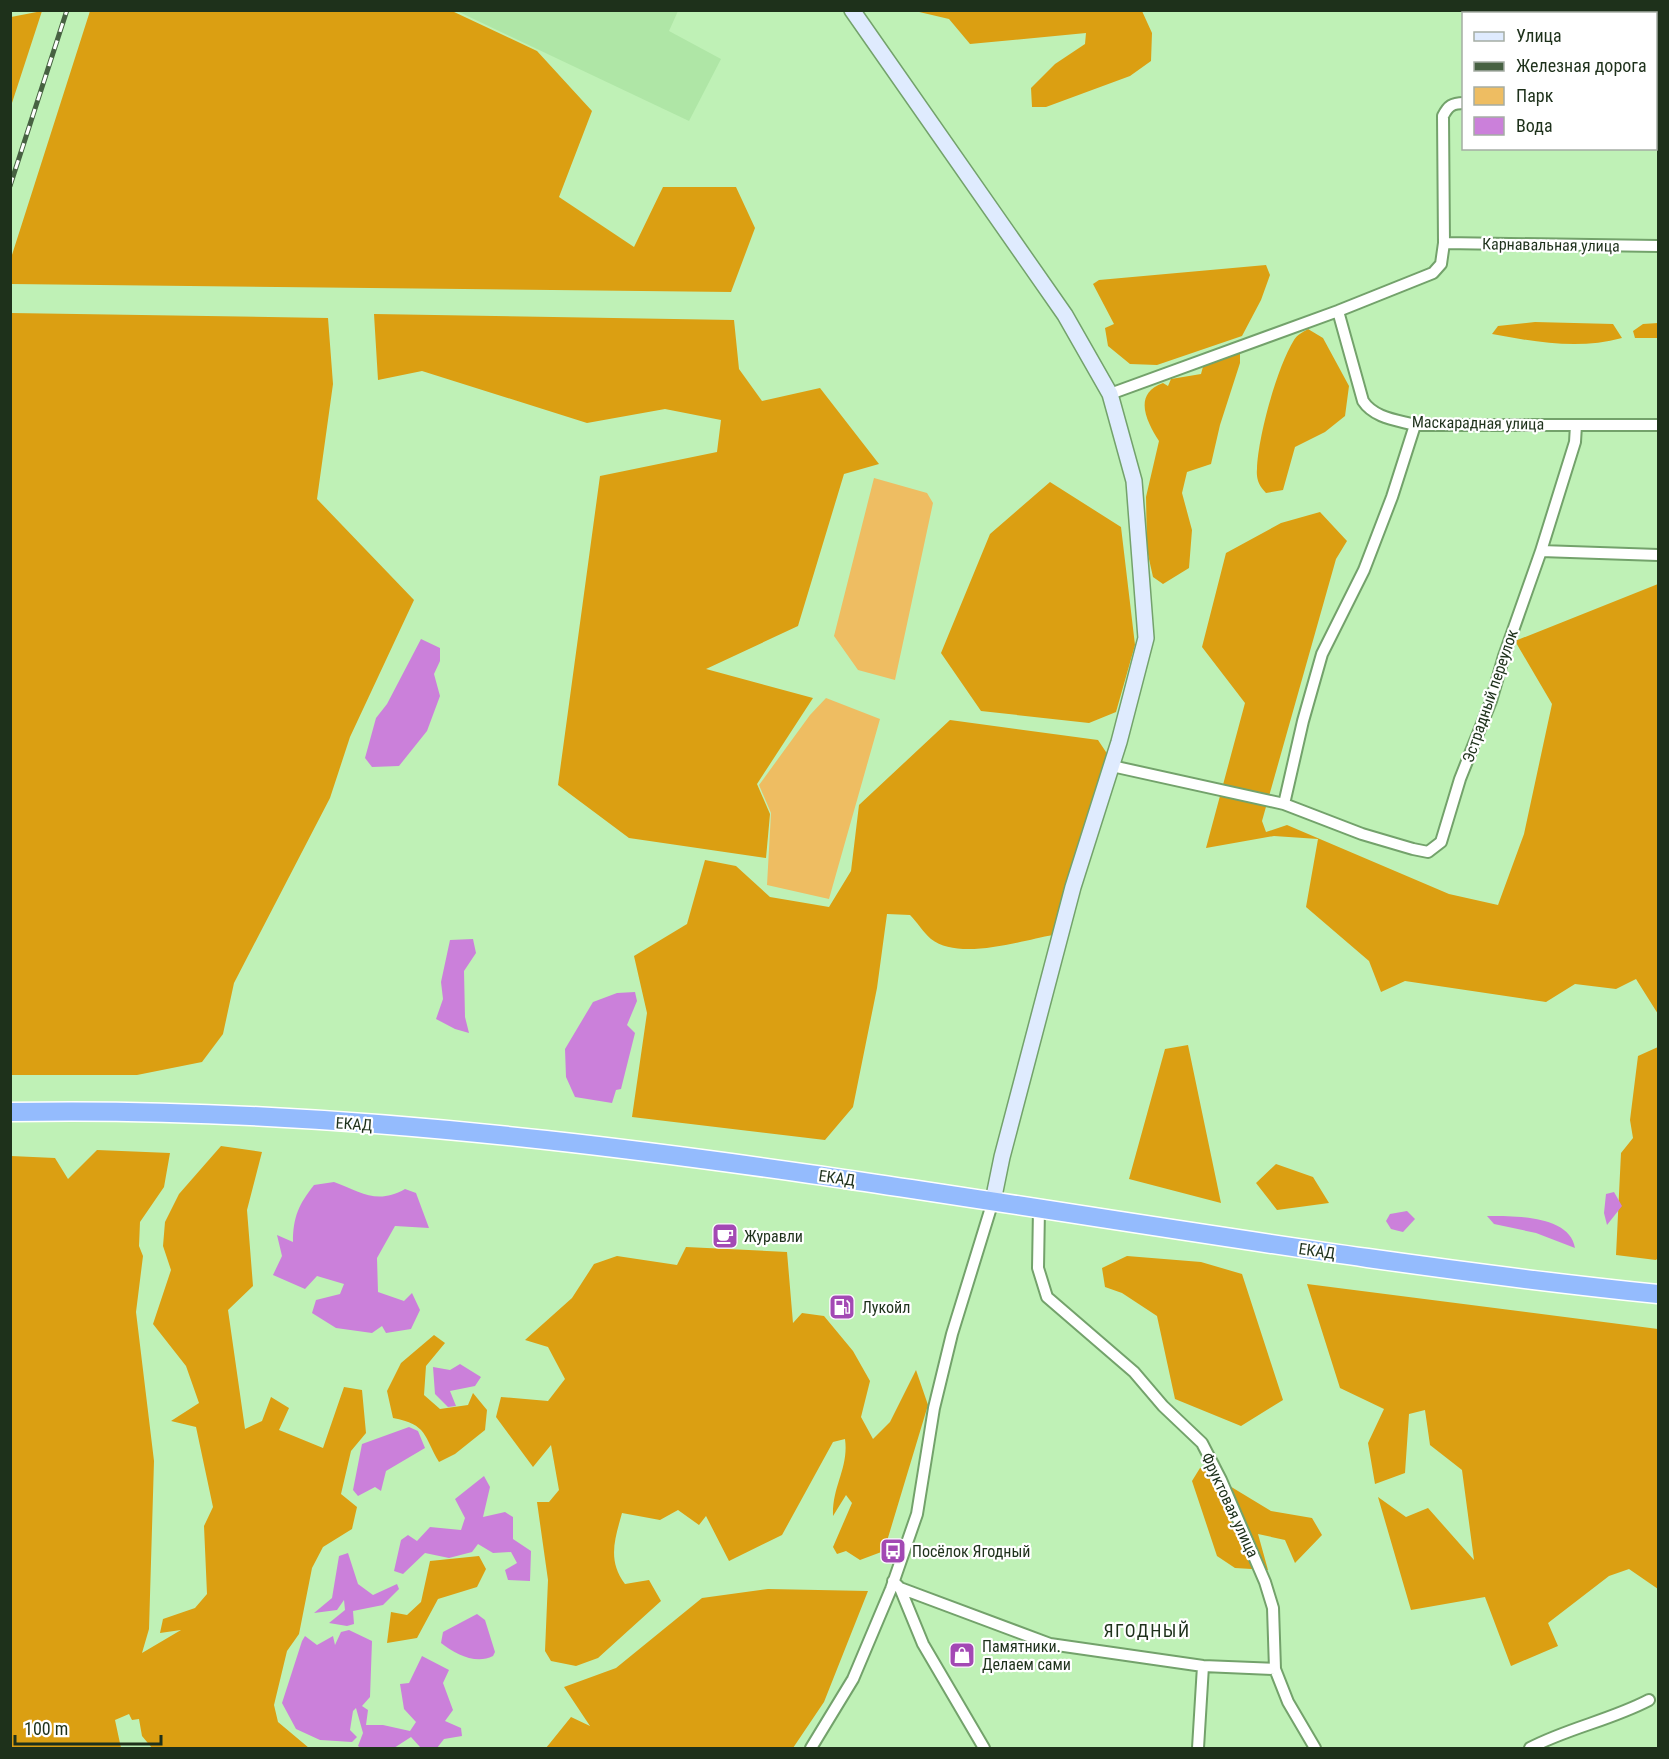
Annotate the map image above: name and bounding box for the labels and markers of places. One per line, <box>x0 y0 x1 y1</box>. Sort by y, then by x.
cafe icon: Журавли <box>710 1221 740 1251</box>
place label: Журавли <box>744 1227 803 1246</box>
fuel station icon: Лукойл <box>827 1292 857 1322</box>
place label: Лукойл <box>862 1298 910 1317</box>
bus stop icon: Посёлок Ягодный <box>878 1536 908 1566</box>
place label: Посёлок Ягодный <box>912 1542 1030 1561</box>
place label: Памятники. Делаем сами <box>982 1637 1071 1674</box>
shop icon: Памятники. Делаем сами <box>947 1640 977 1670</box>

